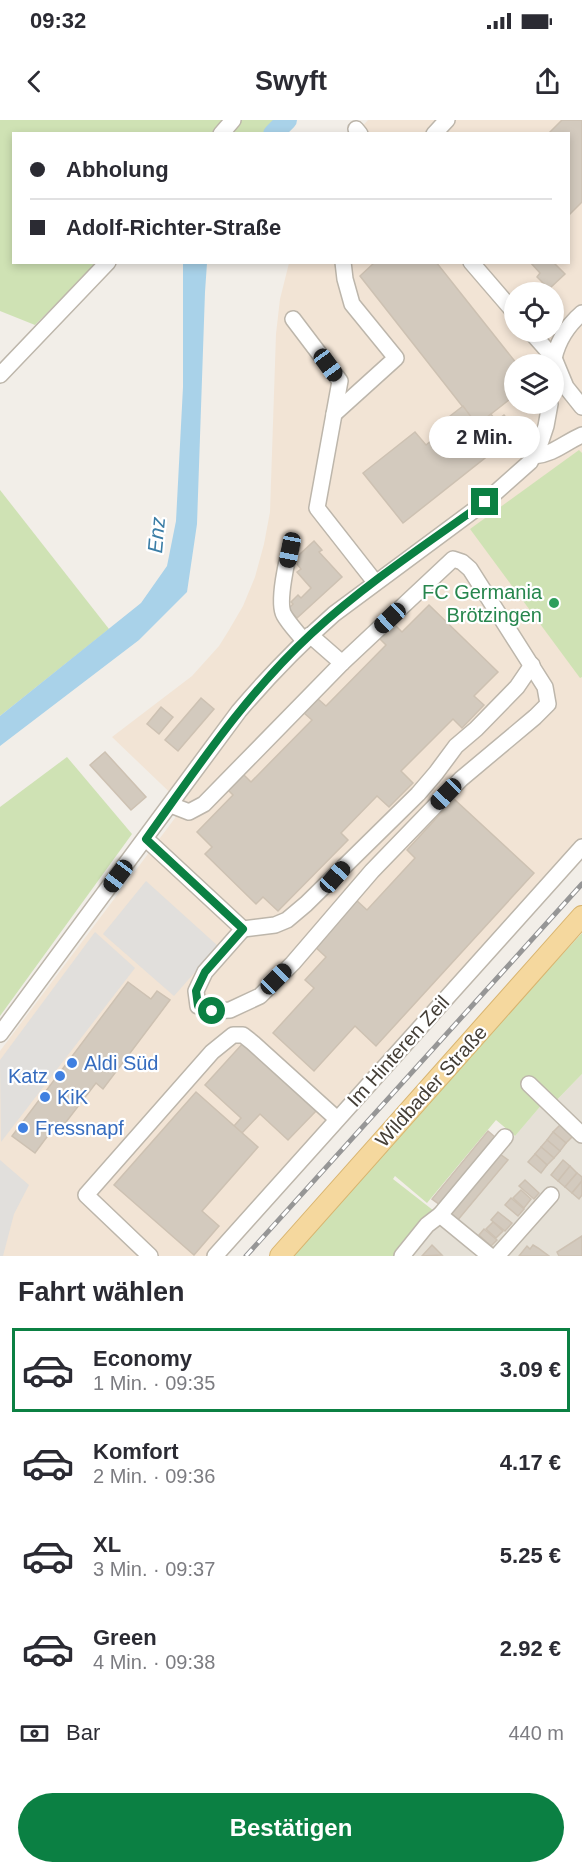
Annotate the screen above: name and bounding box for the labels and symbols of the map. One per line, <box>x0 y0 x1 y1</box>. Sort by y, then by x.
car <box>310 345 346 385</box>
callout: 2 Min. <box>430 415 540 457</box>
route end <box>471 488 498 515</box>
water label: Enz <box>143 515 169 554</box>
car <box>278 531 302 569</box>
place label: FC Germania Brötzingen <box>422 581 543 626</box>
marker: FC Germania Brötzingen <box>547 596 561 610</box>
car <box>371 599 409 637</box>
car <box>427 775 465 813</box>
car <box>100 856 136 896</box>
car <box>316 858 354 896</box>
car <box>257 960 295 998</box>
street label: Im Hinteren Zeil <box>343 991 453 1111</box>
route start <box>198 997 225 1024</box>
street label: Wildbader Straße <box>371 1021 491 1151</box>
place label: Aldi Süd <box>84 1052 159 1074</box>
marker: Aldi Süd <box>65 1056 79 1070</box>
place label: Katz <box>8 1065 48 1087</box>
marker: Katz <box>53 1069 67 1083</box>
place label: KiK <box>57 1086 89 1108</box>
marker: KiK <box>38 1090 52 1104</box>
place label: Fressnapf <box>35 1117 124 1139</box>
marker: Fressnapf <box>16 1121 30 1135</box>

